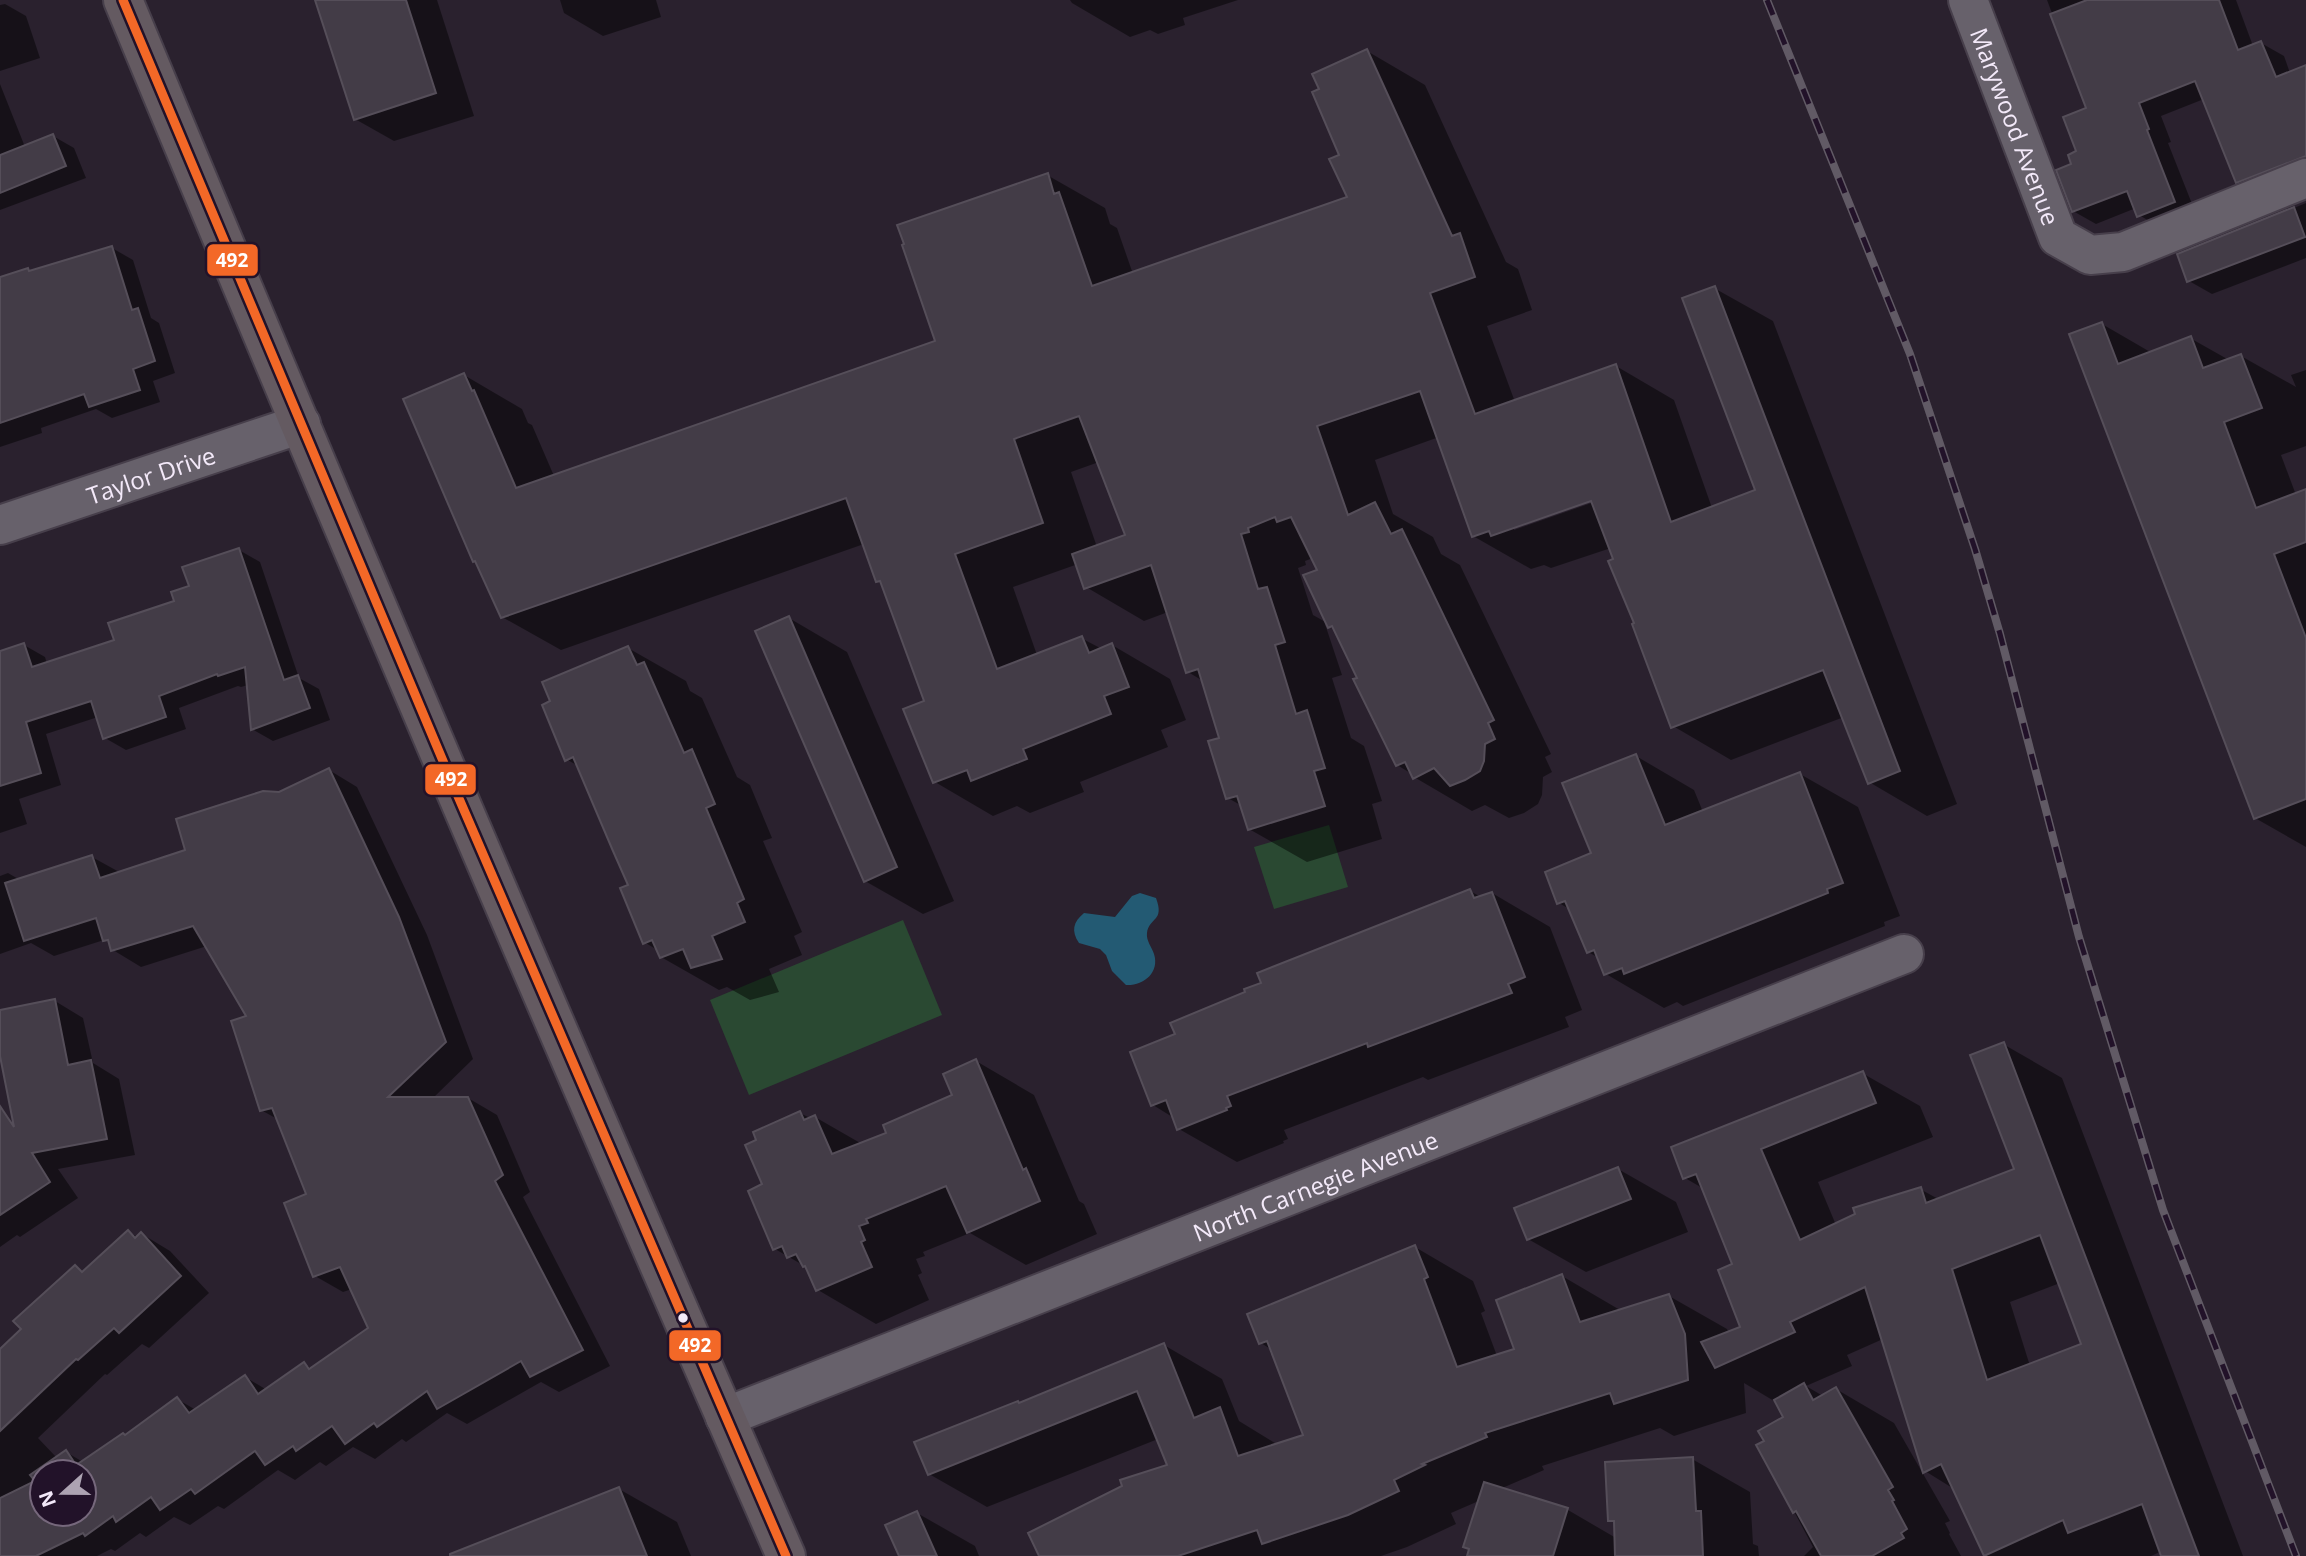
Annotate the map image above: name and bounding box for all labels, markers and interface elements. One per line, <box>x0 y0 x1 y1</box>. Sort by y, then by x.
street label: Marywood Avenue <box>1963 23 2068 230</box>
line badge: 492 <box>206 243 259 277</box>
text: 492 <box>216 247 248 273</box>
street label: Taylor Drive <box>82 437 219 511</box>
line badge: 492 <box>424 763 477 796</box>
text: 492 <box>435 766 467 792</box>
street label: North Carnegie Avenue <box>1188 1122 1443 1248</box>
unlabelled marker <box>676 1311 690 1325</box>
line badge: 492 <box>668 1329 722 1362</box>
text: 492 <box>679 1332 711 1358</box>
north arrow <box>28 1458 98 1528</box>
text: N <box>32 1487 62 1511</box>

